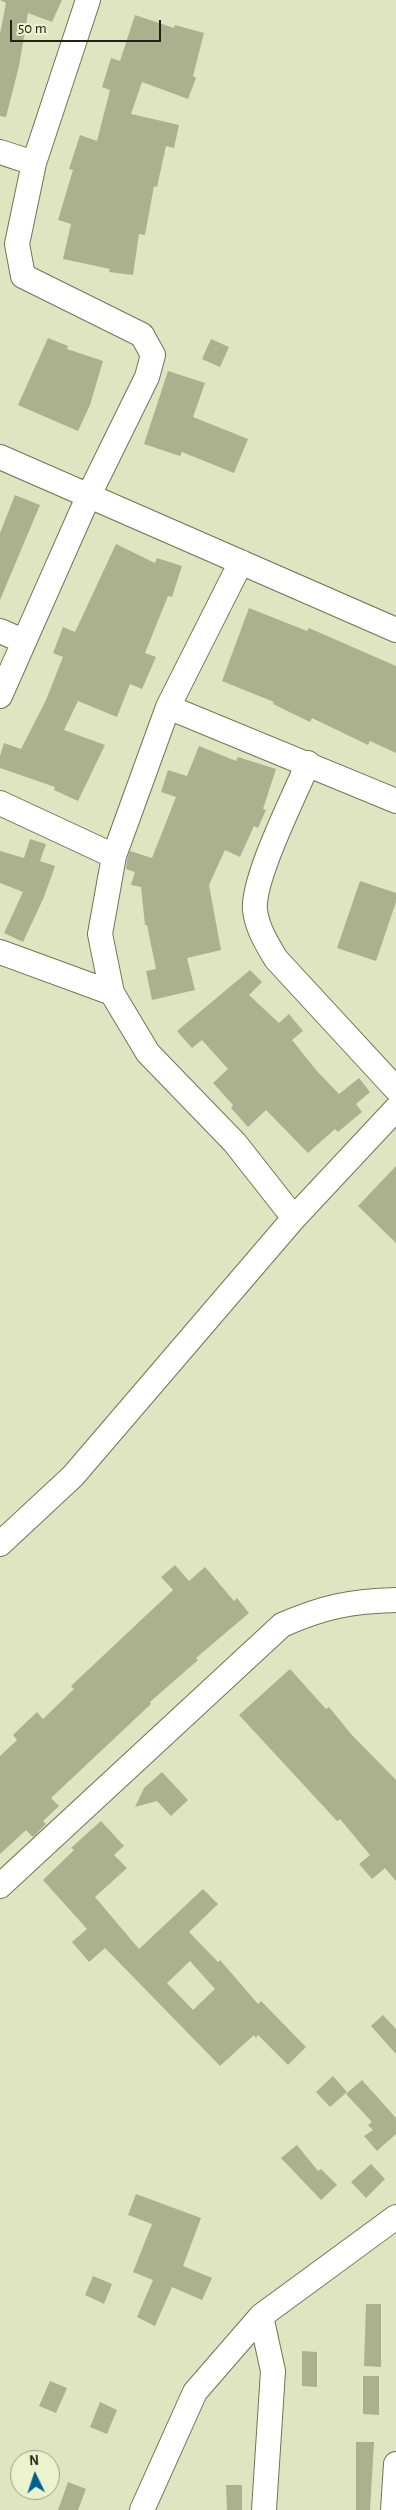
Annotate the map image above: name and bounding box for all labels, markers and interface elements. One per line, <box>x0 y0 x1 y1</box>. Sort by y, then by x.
scale bar <box>12 10 164 42</box>
text: 50 m <box>18 21 47 36</box>
north arrow <box>10 2450 60 2500</box>
text: N <box>29 2454 39 2468</box>

